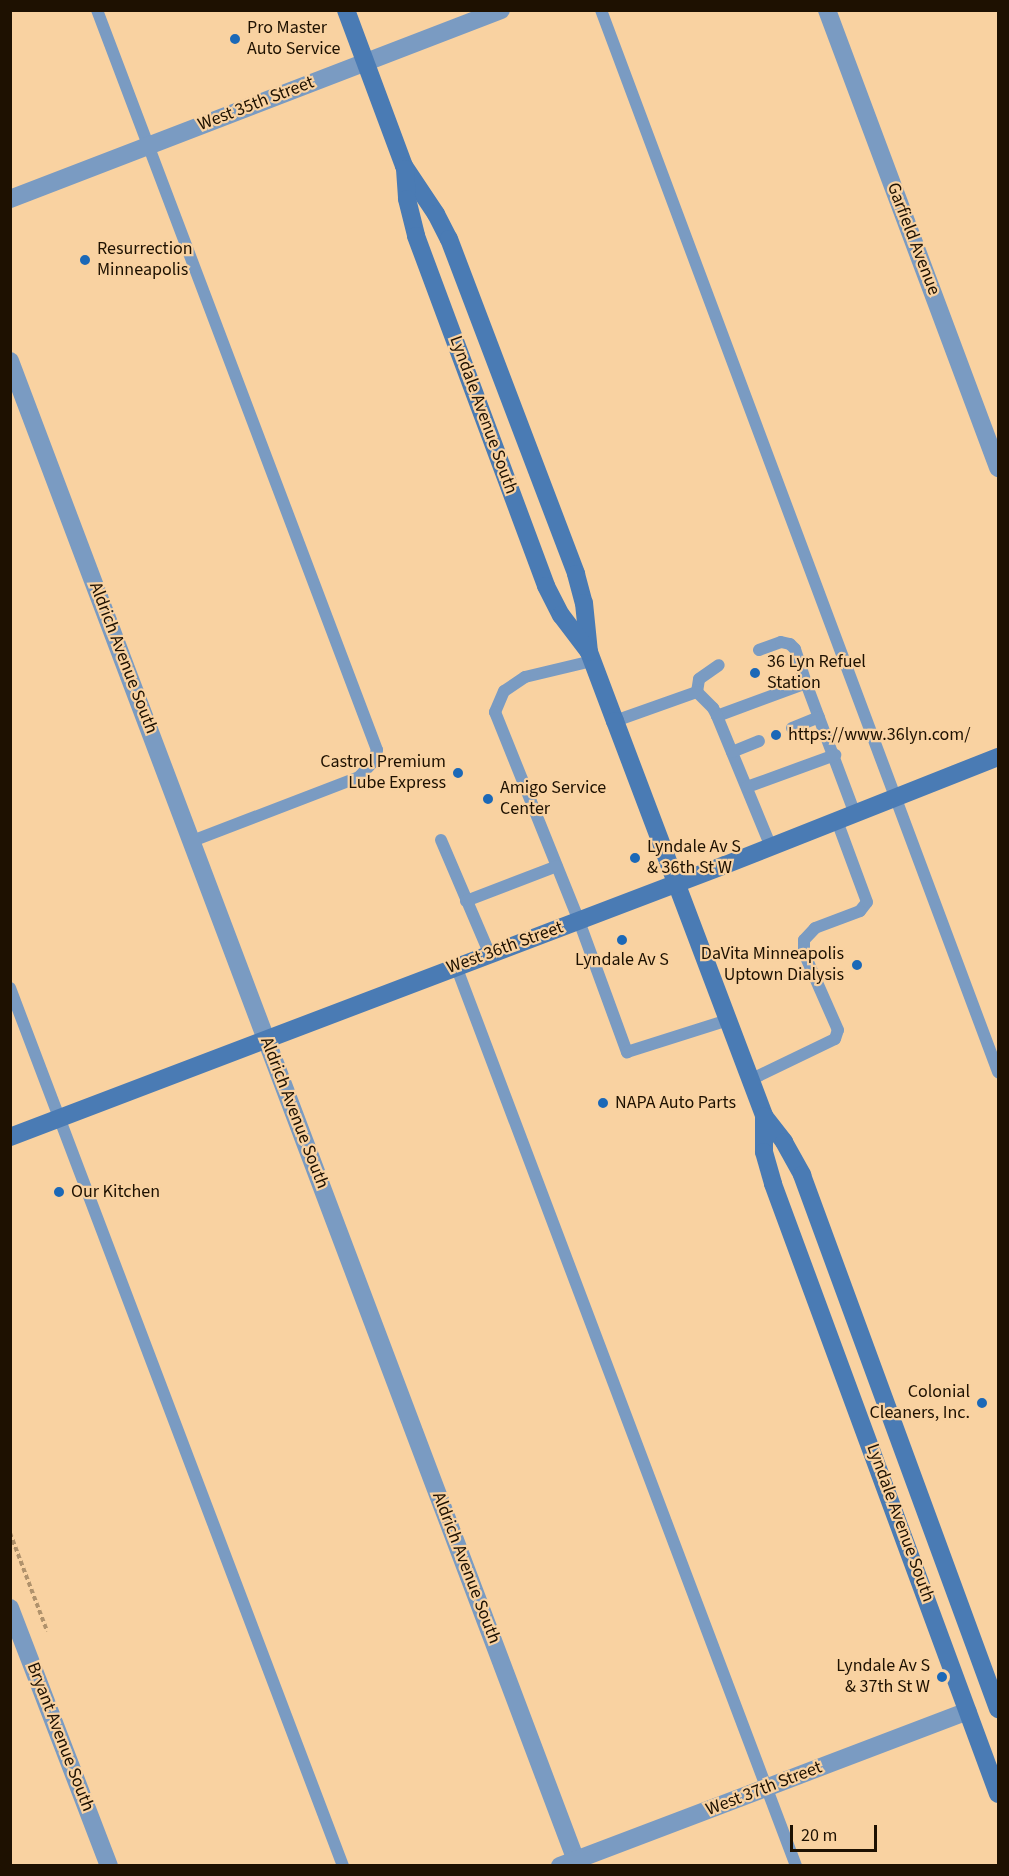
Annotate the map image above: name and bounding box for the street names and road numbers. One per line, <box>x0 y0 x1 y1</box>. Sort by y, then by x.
street label: West 35th Street <box>195 72 317 136</box>
street label: Garfield Avenue <box>882 180 944 298</box>
street label: Lyndale Avenue South <box>444 333 522 497</box>
street label: Aldrich Avenue South <box>84 579 162 737</box>
street label: West 36th Street <box>444 917 566 979</box>
street label: Aldrich Avenue South <box>255 1034 333 1192</box>
street label: Lyndale Avenue South <box>861 1441 939 1605</box>
street label: Aldrich Avenue South <box>427 1489 505 1647</box>
street label: Bryant Avenue South <box>22 1659 98 1815</box>
street label: West 37th Street <box>703 1757 825 1821</box>

